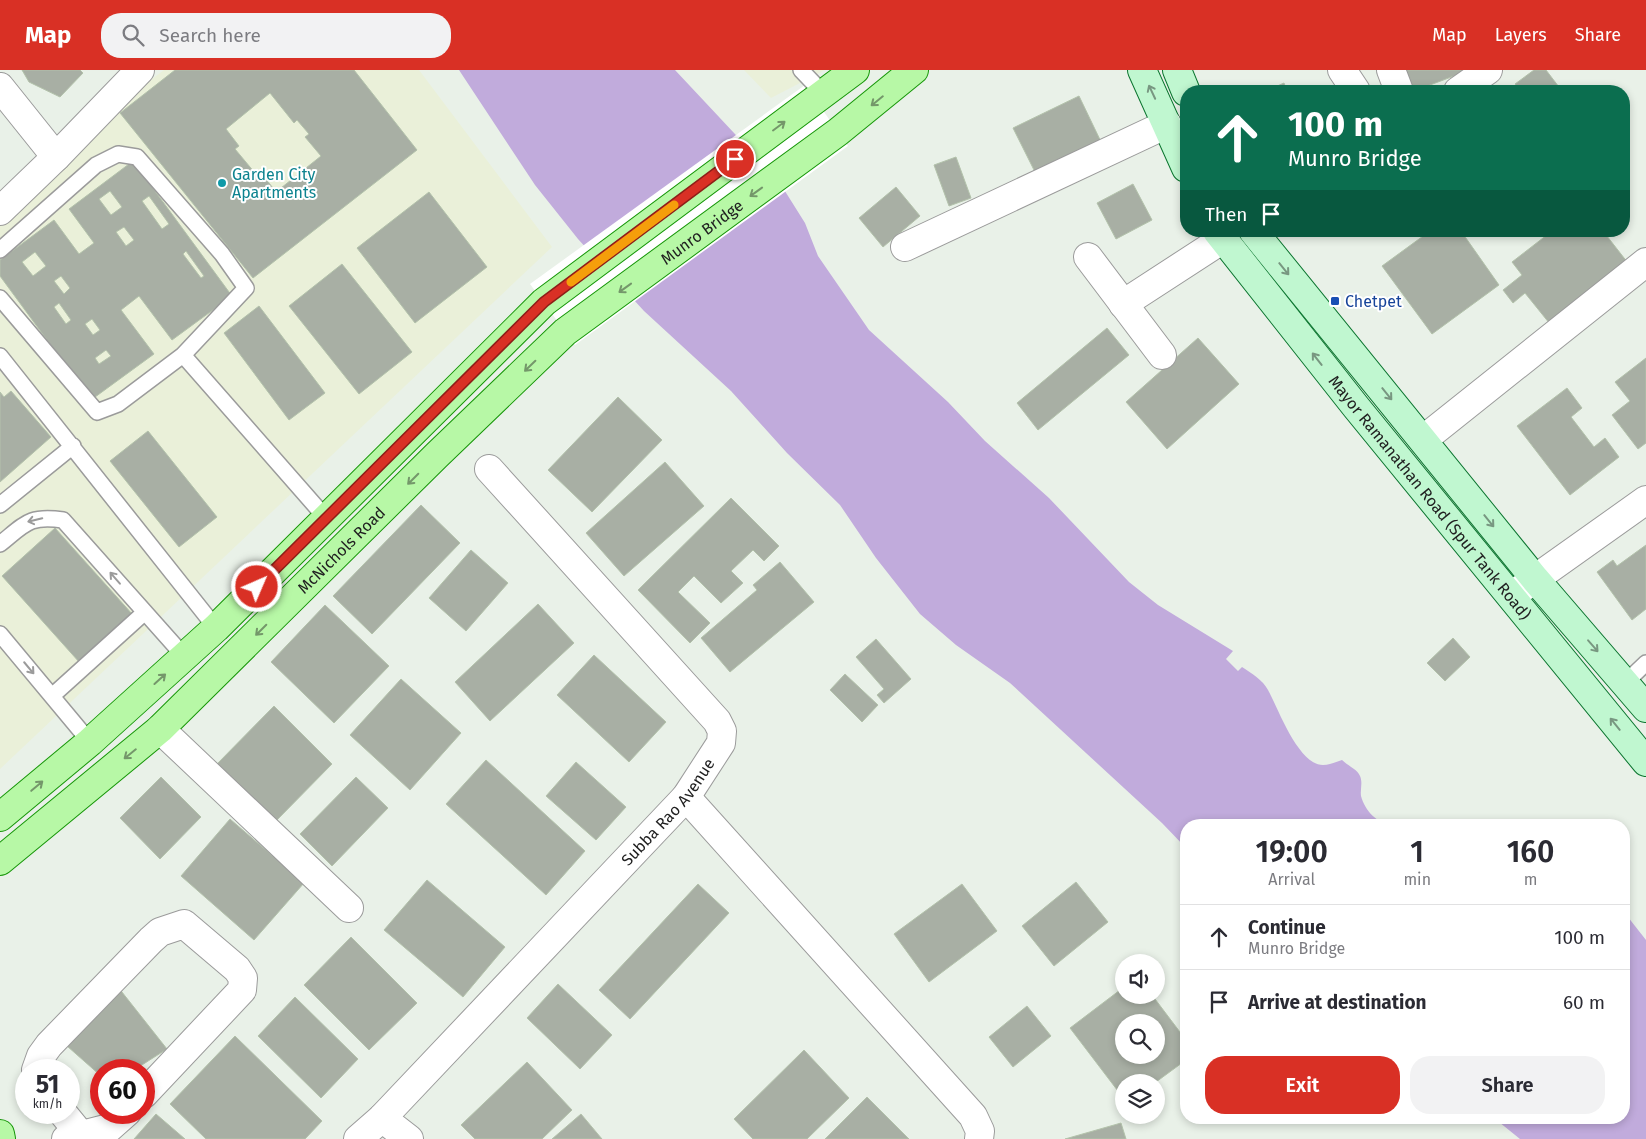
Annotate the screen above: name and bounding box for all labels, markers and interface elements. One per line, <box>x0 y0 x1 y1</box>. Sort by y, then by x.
search box <box>101 13 451 58</box>
text: Map <box>25 21 71 49</box>
icon: search <box>119 21 147 49</box>
text: Search here <box>159 24 261 47</box>
text: Map <box>1432 24 1467 46</box>
text: Layers <box>1495 24 1547 46</box>
text: Share <box>1575 24 1621 46</box>
one-way arrow <box>1147 85 1156 100</box>
one-way arrow <box>870 95 883 106</box>
text: 100 m <box>1288 103 1383 145</box>
icon: ahead <box>1205 105 1270 170</box>
one-way arrow <box>772 121 785 132</box>
pin <box>714 138 756 180</box>
icon: arrive <box>721 145 749 173</box>
text: Munro Bridge <box>1288 145 1422 172</box>
place label: Garden City Apartments <box>232 165 316 202</box>
marker: Garden City Apartments <box>216 177 228 189</box>
one-way arrow <box>750 186 763 197</box>
street label: Munro Bridge <box>657 196 747 269</box>
icon: arrive <box>1257 200 1285 228</box>
text: Then <box>1205 203 1247 226</box>
one-way arrow <box>1279 262 1290 275</box>
one-way arrow <box>619 282 632 293</box>
place label: Chetpet <box>1345 292 1402 311</box>
marker: Chetpet <box>1329 295 1341 307</box>
one-way arrow <box>1312 353 1323 366</box>
one-way arrow <box>524 359 536 372</box>
street label: Mayor Ramanathan Road (Spur Tank Road) <box>1325 372 1535 624</box>
one-way arrow <box>1382 388 1393 401</box>
one-way arrow <box>407 472 419 485</box>
street label: McNichols Road <box>294 503 389 598</box>
one-way arrow <box>1484 514 1495 527</box>
one-way arrow <box>27 516 43 525</box>
position arrow <box>230 560 282 612</box>
one-way arrow <box>109 572 121 585</box>
one-way arrow <box>254 624 267 636</box>
one-way arrow <box>1588 639 1599 652</box>
one-way arrow <box>23 662 34 675</box>
one-way arrow <box>153 673 166 685</box>
one-way arrow <box>1610 718 1621 731</box>
one-way arrow <box>124 748 137 759</box>
street label: Subba Rao Avenue <box>617 755 719 870</box>
one-way arrow <box>31 780 44 791</box>
text: 19:00 <box>1256 834 1328 870</box>
text: 1 <box>1410 834 1424 870</box>
text: 160 <box>1507 834 1554 870</box>
text: Arrival <box>1268 870 1315 889</box>
text: min <box>1403 870 1431 889</box>
text: m <box>1524 870 1537 889</box>
text: Continue <box>1248 916 1326 939</box>
icon: ahead <box>1205 923 1233 951</box>
text: 100 m <box>1554 926 1605 949</box>
text: Munro Bridge <box>1248 939 1345 958</box>
map controls <box>1115 954 1165 1124</box>
button: sound <box>1115 954 1165 1004</box>
icon: arrive <box>1205 988 1233 1016</box>
text: Arrive at destination <box>1248 991 1427 1014</box>
text: 60 m <box>1563 991 1605 1014</box>
button: search <box>1115 1014 1165 1064</box>
button: Exit <box>1205 1056 1400 1114</box>
button: Share <box>1410 1056 1605 1114</box>
speed limit sign: 60 <box>90 1059 155 1124</box>
text: 51 <box>36 1070 59 1100</box>
button: layers <box>1115 1074 1165 1124</box>
text: km/h <box>33 1097 62 1111</box>

